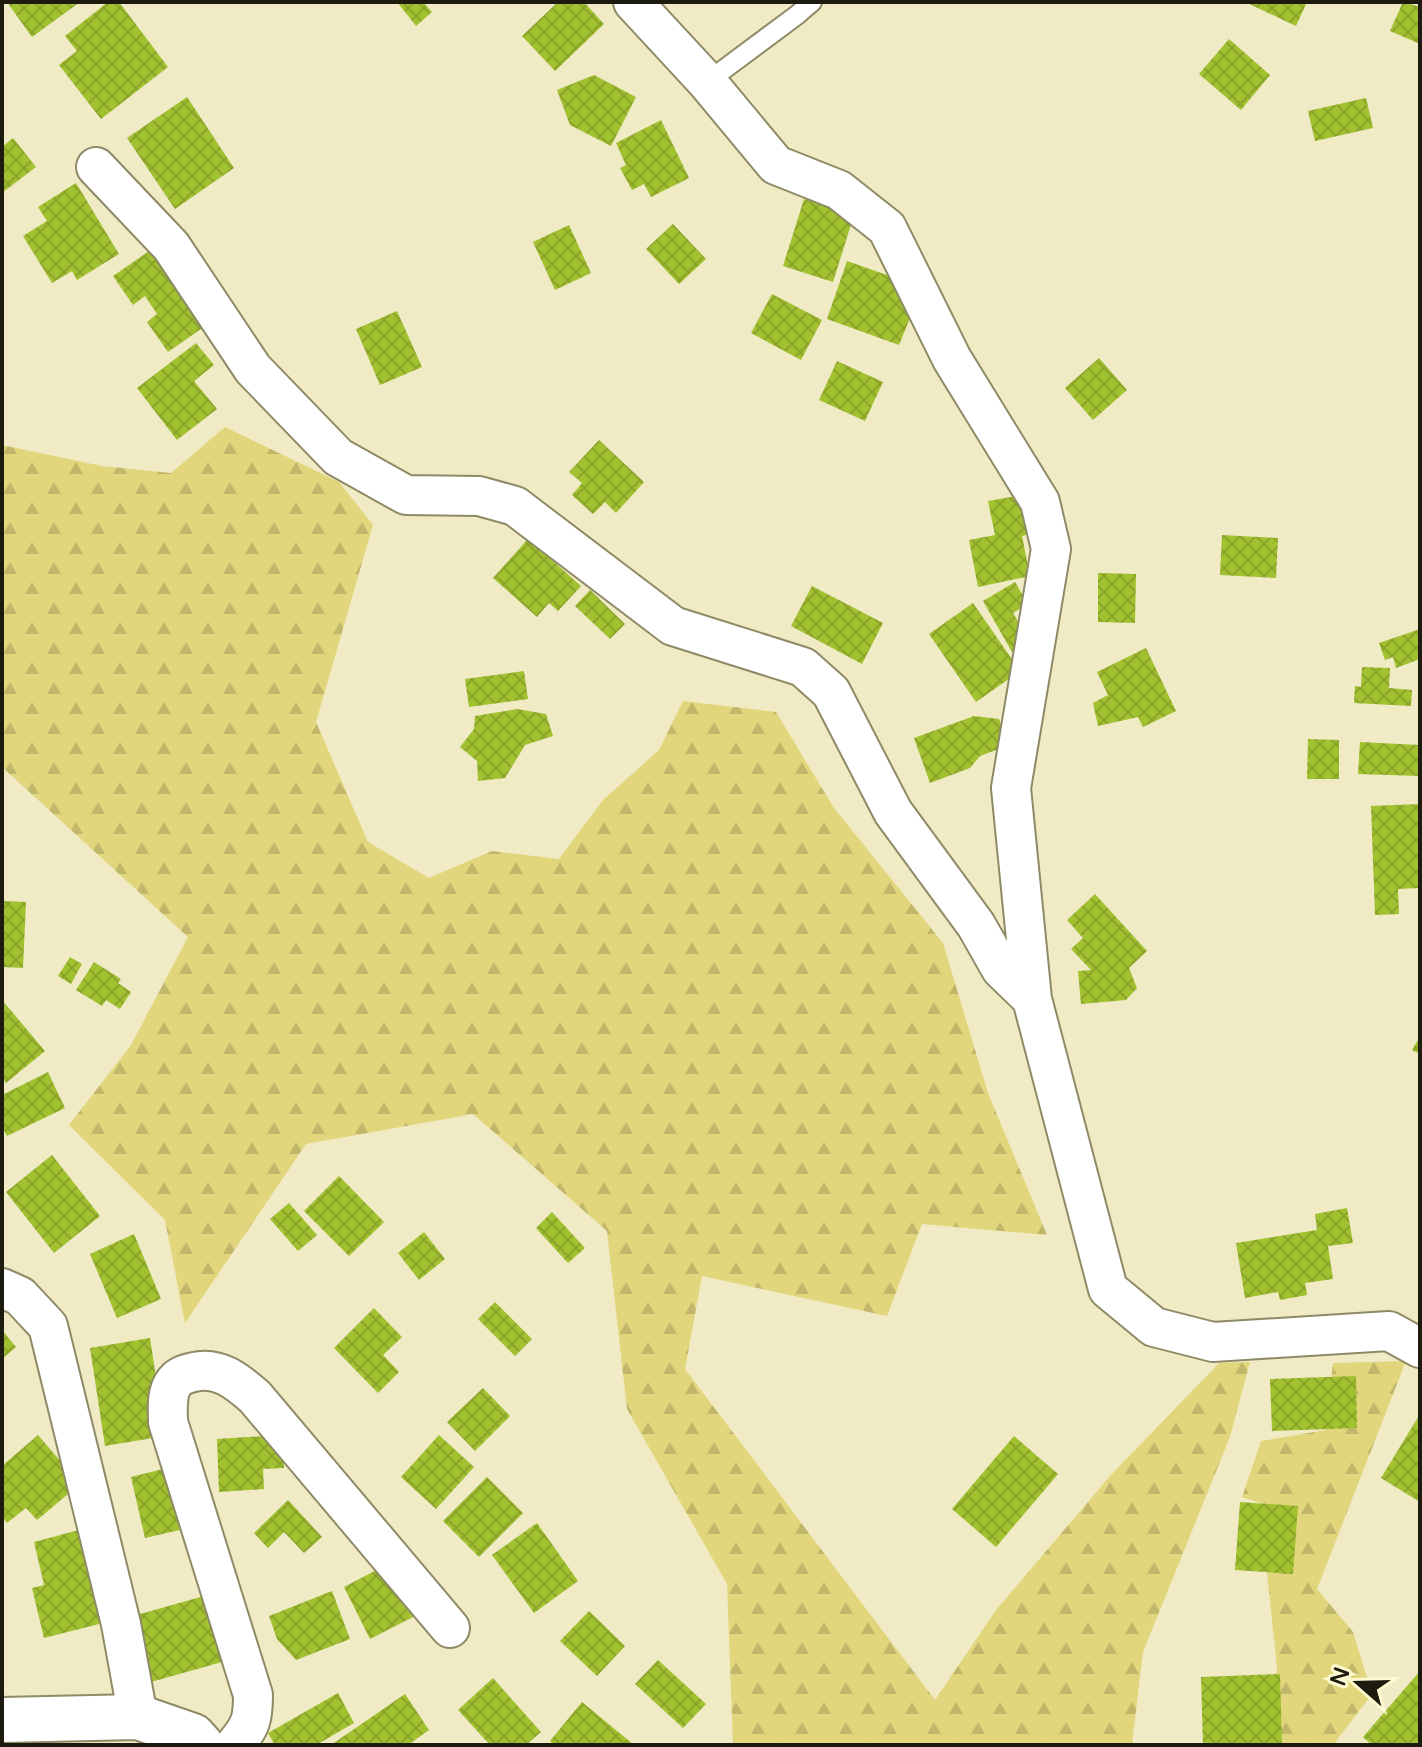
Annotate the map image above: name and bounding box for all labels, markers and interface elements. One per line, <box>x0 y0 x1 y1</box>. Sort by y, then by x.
north arrow <box>1318 1643 1398 1723</box>
text: N <box>1325 1664 1355 1689</box>

